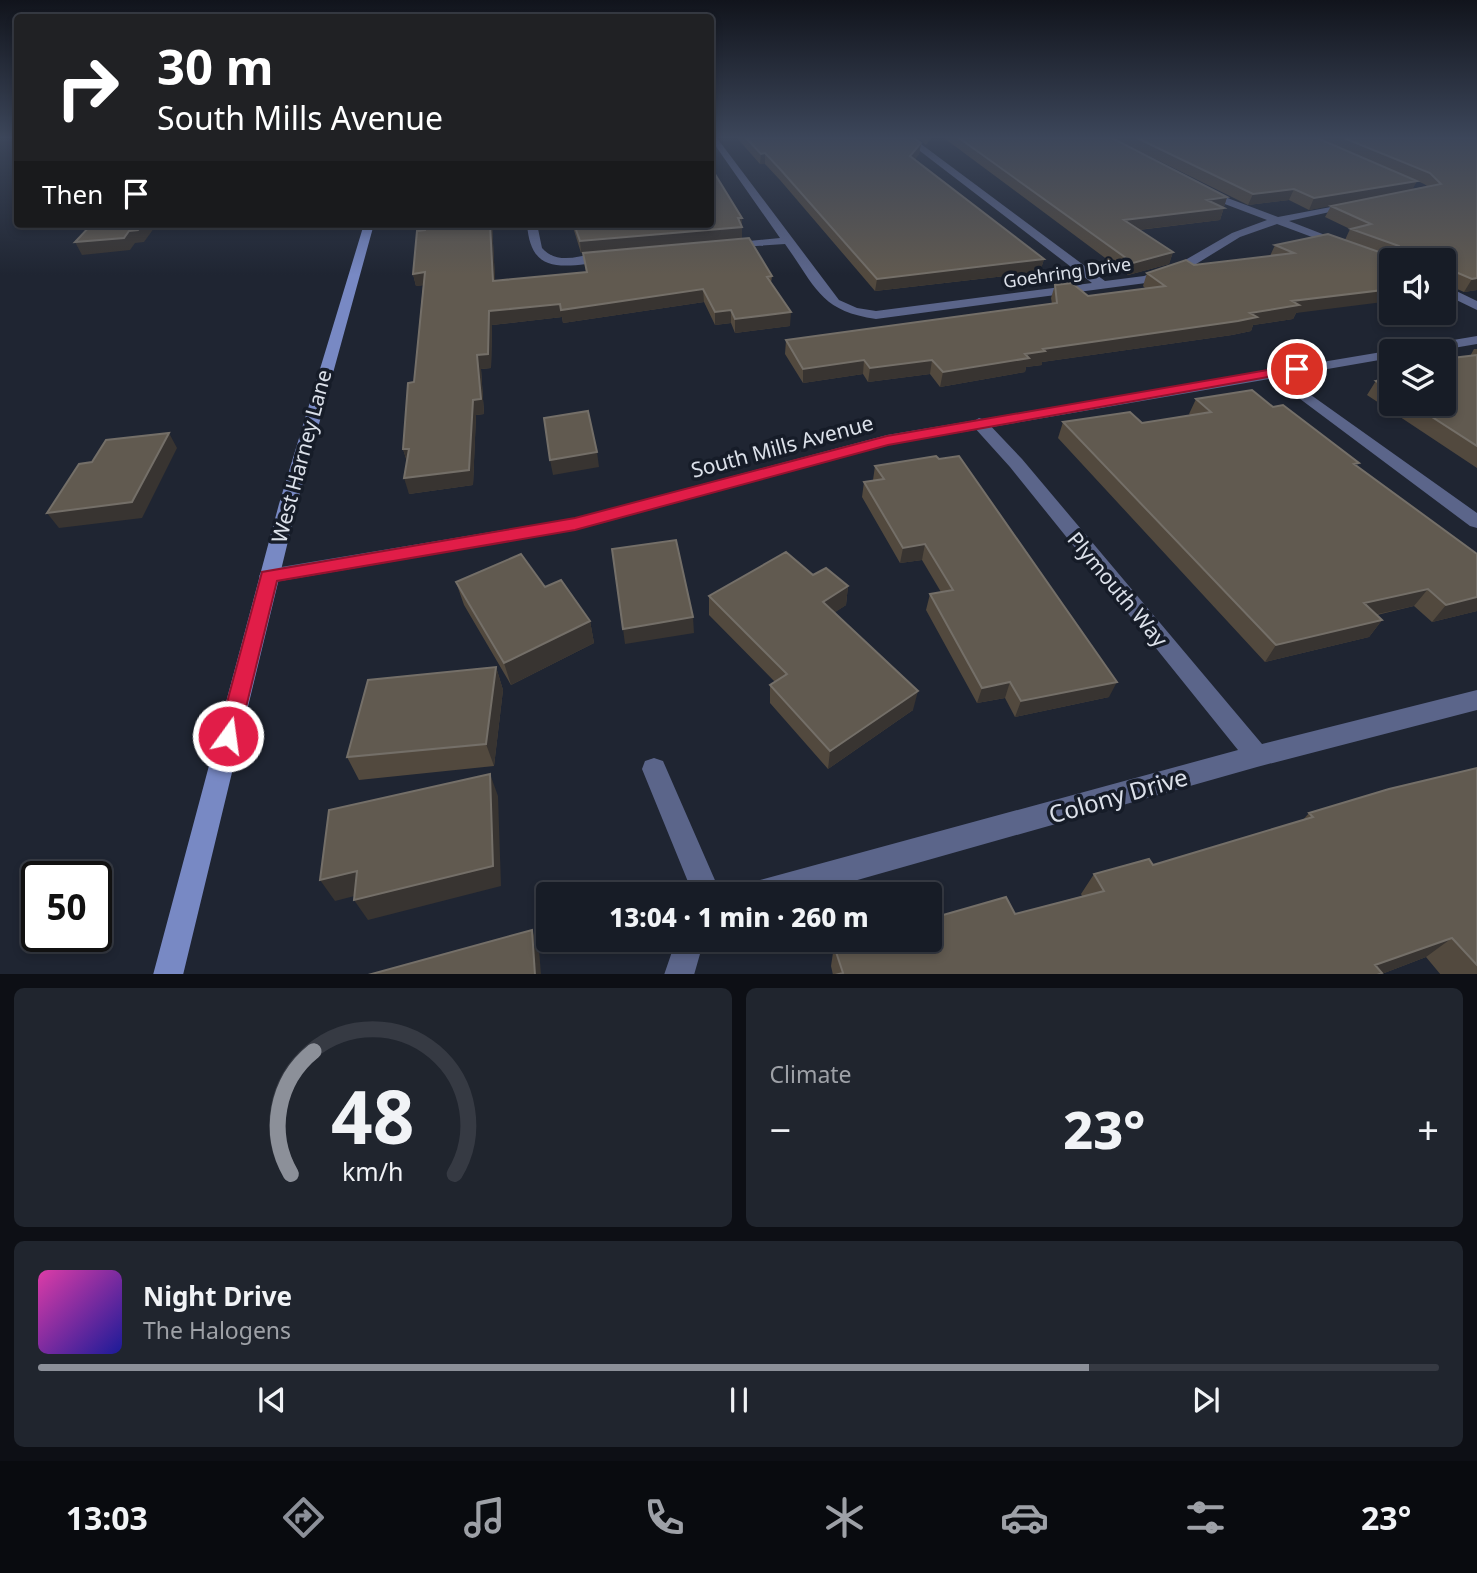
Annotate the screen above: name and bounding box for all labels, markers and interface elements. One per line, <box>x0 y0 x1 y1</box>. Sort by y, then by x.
text: 30 m <box>157 33 274 99</box>
icon: right <box>42 42 133 133</box>
text: South Mills Avenue <box>157 96 443 139</box>
icon: arrive <box>117 175 155 213</box>
text: Then <box>42 176 103 212</box>
map controls <box>1379 248 1456 416</box>
button: sound <box>1379 248 1456 325</box>
street label: Goehring Drive <box>1002 251 1132 293</box>
pin <box>1267 339 1327 399</box>
button: layers <box>1379 339 1456 416</box>
icon: arrive <box>1278 350 1316 388</box>
street label: West Harney Lane <box>264 366 338 546</box>
street label: South Mills Avenue <box>688 408 876 484</box>
street label: Plymouth Way <box>1062 526 1174 653</box>
position arrow <box>191 699 265 773</box>
street label: Colony Drive <box>1045 759 1191 831</box>
speed limit sign: 50 <box>21 861 112 952</box>
text: 13:04 · 1 min · 260 m <box>609 899 869 935</box>
text: Climate <box>770 1058 852 1090</box>
text: 48 <box>331 1066 414 1165</box>
text: 23° <box>1063 1093 1145 1164</box>
text: − <box>770 1103 791 1155</box>
text: + <box>1417 1103 1439 1155</box>
text: km/h <box>342 1153 404 1187</box>
text: Night Drive <box>143 1278 292 1314</box>
text: The Halogens <box>143 1314 291 1346</box>
icon: previous <box>253 1381 291 1419</box>
icon: pause <box>720 1381 758 1419</box>
icon: next <box>1187 1381 1225 1419</box>
icon: directions <box>279 1493 328 1542</box>
icon: music <box>460 1493 509 1542</box>
icon: phone <box>640 1493 689 1542</box>
icon: climate <box>820 1493 869 1542</box>
icon: car <box>1000 1493 1049 1542</box>
icon: filters <box>1181 1493 1230 1542</box>
text: 13:03 <box>66 1496 148 1539</box>
text: 23° <box>1361 1496 1411 1539</box>

